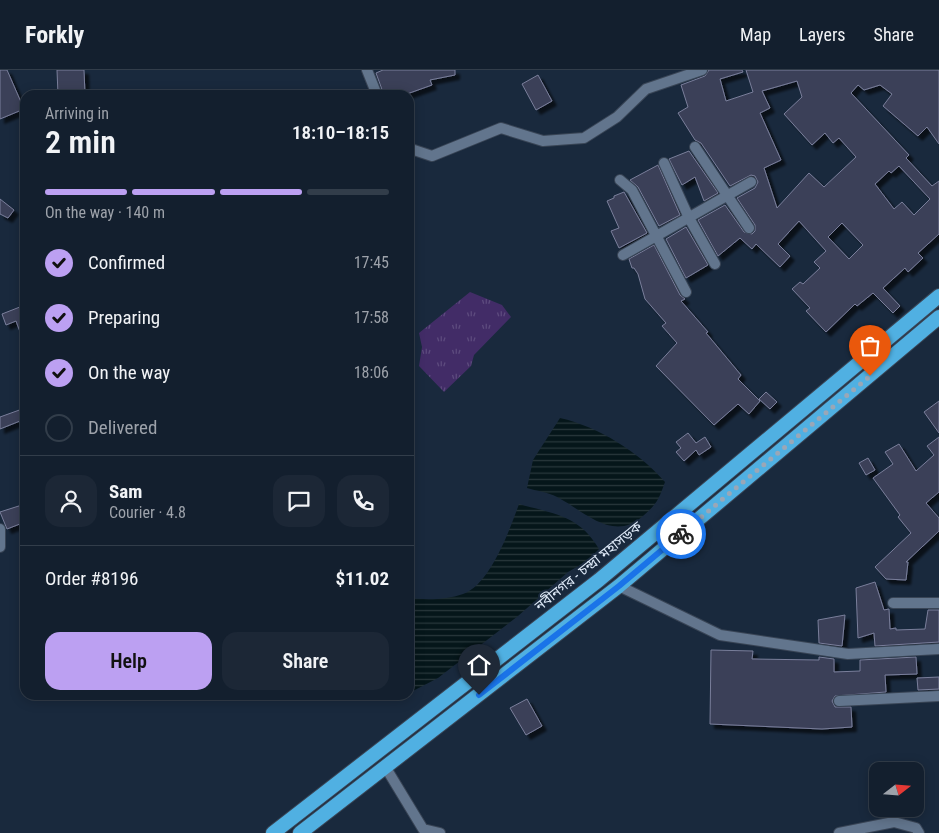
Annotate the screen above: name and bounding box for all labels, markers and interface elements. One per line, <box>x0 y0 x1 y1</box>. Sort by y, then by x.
text: Forkly <box>25 21 84 49</box>
text: Map <box>740 24 771 45</box>
text: Layers <box>799 24 846 45</box>
text: Share <box>874 24 914 45</box>
text: Arriving in <box>45 104 109 123</box>
text: 18:10–18:15 <box>292 121 389 144</box>
text: 2 min <box>45 123 116 161</box>
text: On the way · 140 m <box>45 203 165 222</box>
icon: check <box>45 249 73 277</box>
text: Confirmed <box>88 251 165 274</box>
text: 17:45 <box>354 253 389 272</box>
icon: check <box>45 304 73 332</box>
text: Preparing <box>88 306 160 329</box>
text: 17:58 <box>354 308 389 327</box>
pin <box>849 325 891 376</box>
icon: bag <box>856 332 884 360</box>
icon: check <box>45 359 73 387</box>
text: On the way <box>88 361 170 384</box>
text: 18:06 <box>354 363 389 382</box>
text: Delivered <box>88 416 157 439</box>
button: person <box>45 475 97 527</box>
button: chat <box>273 475 325 527</box>
button: phone <box>337 475 389 527</box>
text: Sam <box>109 480 142 503</box>
text: Courier · 4.8 <box>109 503 186 522</box>
courier <box>656 509 706 559</box>
street label: নবীনগর - চন্দ্রা মহাসড়ক <box>531 518 645 615</box>
icon: bike <box>667 520 695 548</box>
text: Order #8196 <box>45 567 138 590</box>
text: $11.02 <box>335 567 389 590</box>
button: Help <box>45 632 212 690</box>
button: Share <box>222 632 389 690</box>
pin <box>458 644 500 695</box>
icon: home <box>465 651 493 679</box>
north arrow <box>869 762 924 818</box>
map controls <box>869 762 924 817</box>

